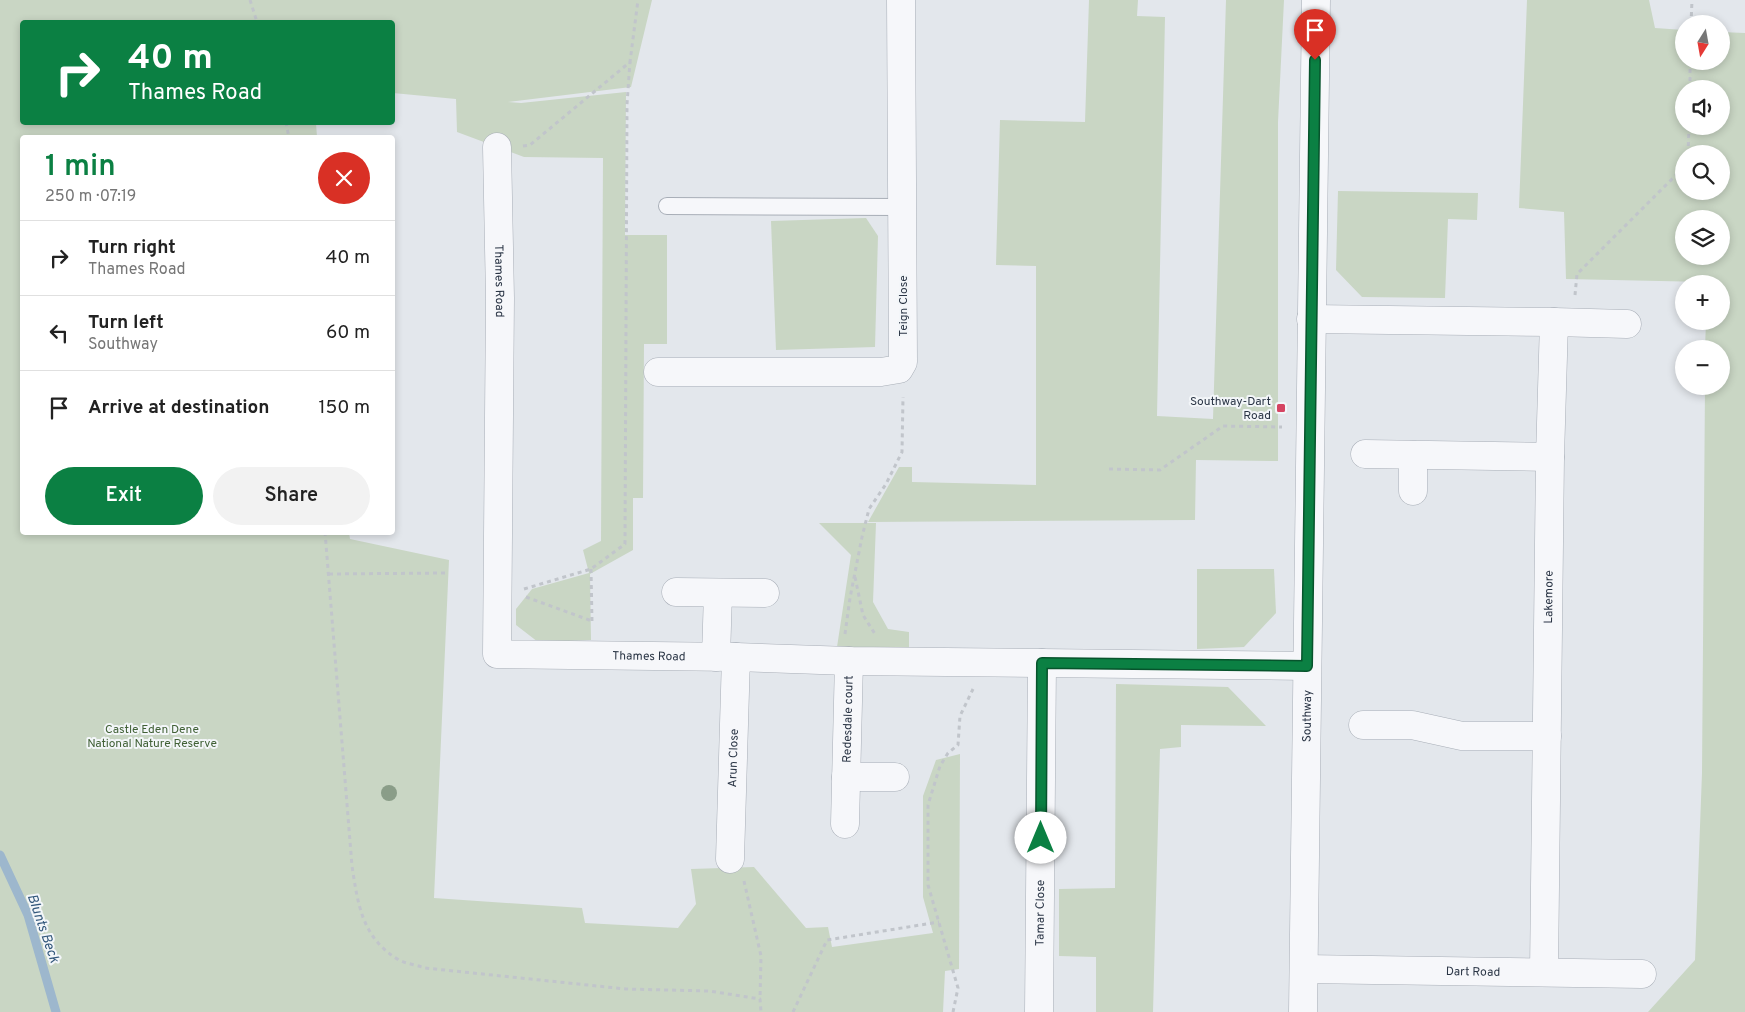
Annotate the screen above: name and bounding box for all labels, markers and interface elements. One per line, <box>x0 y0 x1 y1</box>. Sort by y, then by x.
pin <box>1294 9 1336 60</box>
north arrow <box>1675 15 1730 70</box>
map controls <box>1675 15 1730 395</box>
icon: arrive <box>1301 16 1329 44</box>
text: 40 m <box>128 37 213 81</box>
icon: right <box>45 40 110 105</box>
text: Thames Road <box>128 80 262 107</box>
button: sound <box>1675 80 1730 135</box>
button: search <box>1675 145 1730 200</box>
text: 1 min <box>45 149 116 186</box>
button: close <box>318 152 370 204</box>
text: 250 m · 07:19 <box>45 187 136 207</box>
button: layers <box>1675 210 1730 265</box>
text: Turn right <box>88 236 176 260</box>
icon: right <box>45 244 73 272</box>
street label: Thames Road <box>490 244 507 318</box>
text: 40 m <box>325 246 370 270</box>
text: Thames Road <box>88 260 186 280</box>
street label: Teign Close <box>896 275 912 337</box>
button: + <box>1675 275 1730 330</box>
text: Turn left <box>88 311 164 335</box>
icon: left <box>45 319 73 347</box>
text: 60 m <box>326 321 370 345</box>
text: Southway <box>88 335 158 355</box>
button: − <box>1675 340 1730 395</box>
icon: arrive <box>45 394 73 422</box>
place label: Southway-Dart Road <box>1190 394 1271 424</box>
text: Arrive at destination <box>88 396 269 420</box>
text: 150 m <box>318 396 370 420</box>
marker: Southway-Dart Road <box>1275 402 1287 414</box>
button: Exit <box>45 467 203 525</box>
button: Share <box>213 467 370 525</box>
street label: Lakemore <box>1541 570 1558 624</box>
street label: Thames Road <box>612 648 686 665</box>
street label: Redesdale court <box>840 675 858 763</box>
street label: Southway <box>1299 690 1316 742</box>
park label: Castle Eden Dene National Nature Reserve <box>87 722 217 752</box>
street label: Arun Close <box>725 729 743 788</box>
position arrow <box>1014 811 1066 863</box>
street label: Tamar Close <box>1033 880 1049 946</box>
water label: Blunts Beck <box>23 892 63 966</box>
street label: Dart Road <box>1446 964 1500 981</box>

